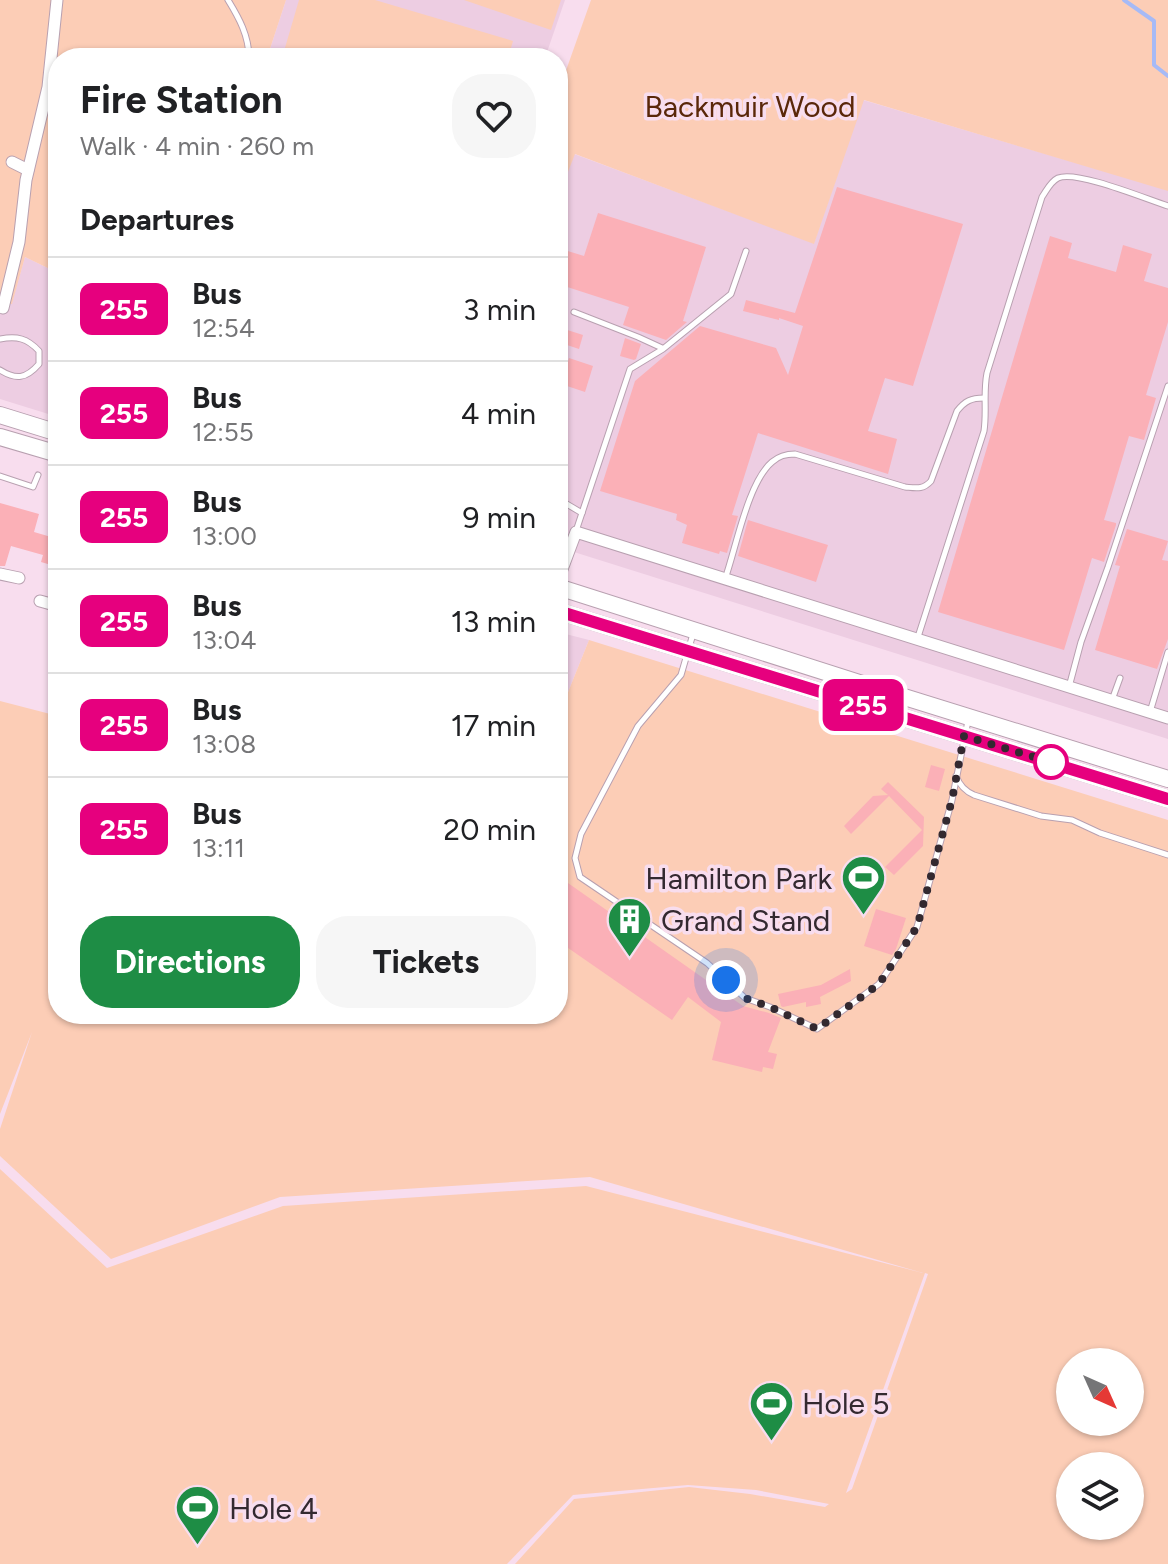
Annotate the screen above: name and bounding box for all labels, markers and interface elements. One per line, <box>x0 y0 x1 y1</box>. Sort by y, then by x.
button: heart <box>452 74 536 158</box>
text: Fire Station <box>80 77 283 123</box>
park label: Backmuir Wood <box>644 88 856 125</box>
text: Walk · 4 min · 260 m <box>80 130 314 162</box>
text: Departures <box>80 201 234 238</box>
text: Bus <box>192 275 241 312</box>
text: 3 min <box>463 291 536 328</box>
text: 255 <box>100 292 148 326</box>
text: 12:54 <box>192 312 255 344</box>
text: Bus <box>192 379 241 416</box>
text: 4 min <box>461 395 536 432</box>
text: 255 <box>100 396 148 430</box>
text: 12:55 <box>192 416 254 448</box>
text: Bus <box>192 483 241 520</box>
text: 9 min <box>462 499 536 536</box>
text: 255 <box>100 500 148 534</box>
text: 13:00 <box>192 520 257 552</box>
text: Bus <box>192 587 241 624</box>
text: 13 min <box>451 603 536 640</box>
text: 255 <box>100 604 148 638</box>
text: 13:04 <box>192 624 256 656</box>
line badge: 255 <box>817 679 909 731</box>
text: 255 <box>839 688 887 722</box>
text: Bus <box>192 691 241 728</box>
text: 17 min <box>451 707 536 744</box>
text: 255 <box>100 708 148 742</box>
text: 13:08 <box>192 728 256 760</box>
unlabelled marker <box>1034 745 1068 779</box>
text: Bus <box>192 795 241 832</box>
text: 20 min <box>443 811 536 848</box>
text: 255 <box>100 812 148 846</box>
text: 13:11 <box>192 832 245 864</box>
sports icon: Hamilton Park <box>839 854 887 917</box>
place label: Hamilton Park <box>645 860 832 897</box>
building icon: Grand Stand <box>606 896 654 959</box>
place label: Grand Stand <box>661 902 830 939</box>
button: Directions <box>80 916 300 1008</box>
button: Tickets <box>316 916 536 1008</box>
your location <box>706 960 746 1000</box>
north arrow <box>1056 1348 1144 1436</box>
map controls <box>1056 1348 1144 1540</box>
sports icon: Hole 5 <box>747 1379 795 1442</box>
place label: Hole 5 <box>802 1385 890 1422</box>
button: layers <box>1056 1452 1144 1540</box>
sports icon: Hole 4 <box>174 1484 222 1547</box>
place label: Hole 4 <box>229 1490 318 1527</box>

